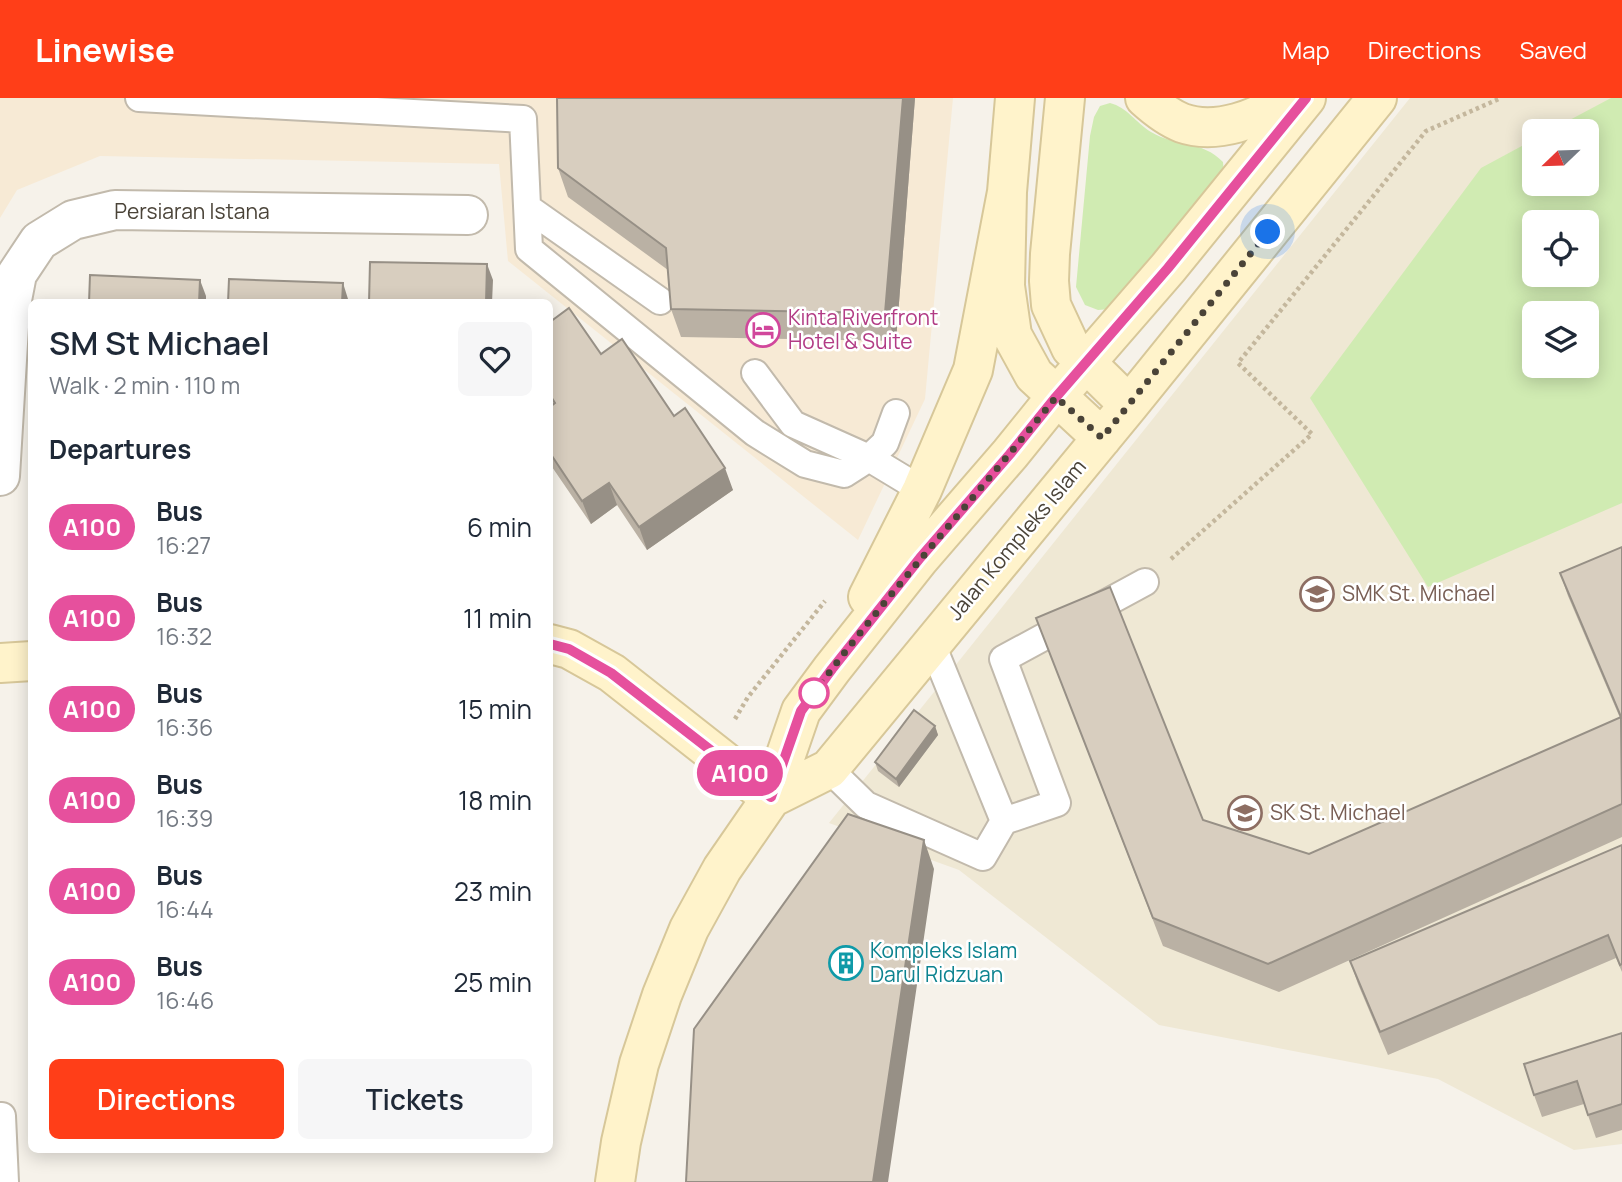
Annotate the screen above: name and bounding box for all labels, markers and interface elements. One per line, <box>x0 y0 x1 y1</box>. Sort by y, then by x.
text: Linewise <box>35 27 175 72</box>
text: Map <box>1282 33 1330 66</box>
text: Directions <box>1368 33 1481 66</box>
text: Saved <box>1519 33 1587 66</box>
north arrow <box>1522 119 1600 196</box>
map controls <box>1522 119 1599 378</box>
street label: Persiaran Istana <box>114 197 270 225</box>
button: locate <box>1522 210 1599 287</box>
your location <box>1250 214 1285 249</box>
button: layers <box>1522 301 1599 378</box>
place label: Kinta Riverfront Hotel & Suite <box>788 303 938 355</box>
hotel icon: Kinta Riverfront Hotel & Suite <box>744 311 782 349</box>
text: SM St Michael <box>49 320 270 365</box>
button: heart <box>458 322 532 396</box>
text: Walk · 2 min · 110 m <box>49 369 240 401</box>
text: Departures <box>49 431 191 467</box>
street label: Jalan Kompleks Islam <box>941 453 1092 626</box>
text: Bus <box>156 493 203 529</box>
text: 6 min <box>467 509 532 545</box>
text: A100 <box>63 510 121 543</box>
text: 16:27 <box>156 529 211 561</box>
school or university icon: SMK St. Michael <box>1298 575 1336 613</box>
place label: SMK St. Michael <box>1342 579 1495 607</box>
text: Bus <box>156 584 203 620</box>
text: 11 min <box>463 600 532 636</box>
text: A100 <box>63 601 121 634</box>
text: 16:32 <box>156 620 212 652</box>
text: Bus <box>156 675 203 711</box>
unlabelled marker <box>799 678 829 708</box>
text: 15 min <box>458 691 532 727</box>
text: A100 <box>63 692 121 725</box>
text: 16:36 <box>156 711 213 743</box>
line badge: A100 <box>691 750 789 796</box>
text: A100 <box>711 756 769 789</box>
text: Bus <box>156 766 203 802</box>
text: 18 min <box>458 782 532 818</box>
text: A100 <box>63 783 121 816</box>
school or university icon: SK St. Michael <box>1226 794 1264 832</box>
place label: SK St. Michael <box>1270 798 1406 826</box>
text: 16:39 <box>156 802 213 834</box>
text: Bus <box>156 857 203 893</box>
text: 23 min <box>454 873 532 909</box>
text: A100 <box>63 874 121 907</box>
text: 16:44 <box>156 893 214 925</box>
place label: Kompleks Islam Darul Ridzuan <box>870 936 1017 988</box>
building icon: Kompleks Islam Darul Ridzuan <box>827 944 865 982</box>
text: Bus <box>156 948 203 984</box>
text: 25 min <box>453 964 532 1000</box>
text: A100 <box>63 965 121 998</box>
text: 16:46 <box>156 984 214 1016</box>
button: Directions <box>49 1059 284 1139</box>
button: Tickets <box>298 1059 532 1139</box>

